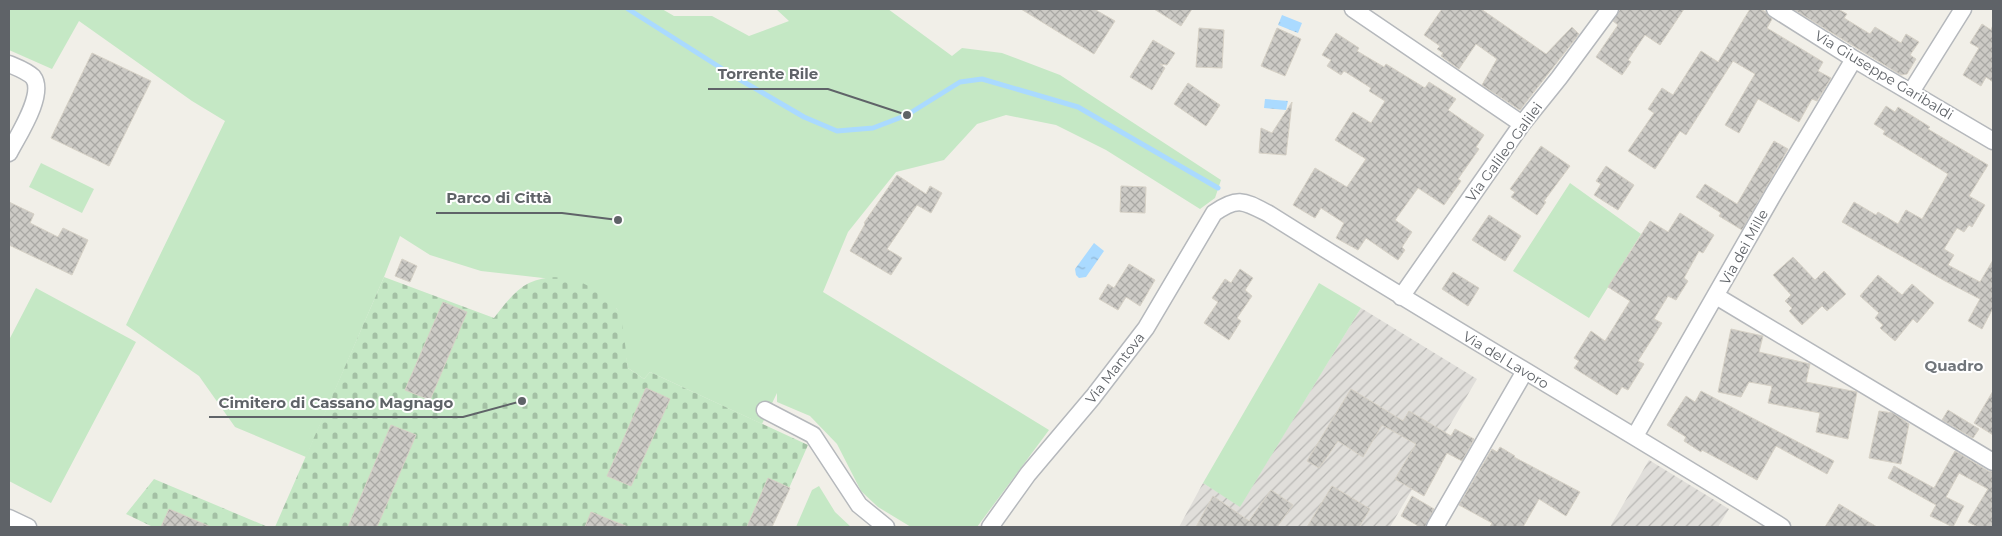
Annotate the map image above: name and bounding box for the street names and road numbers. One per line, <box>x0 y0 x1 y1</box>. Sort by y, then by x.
street label: Via Giuseppe Garibaldi <box>1811 26 1957 124</box>
street label: Via Galileo Galilei <box>1462 99 1546 205</box>
street label: Via dei Mille <box>1716 206 1772 288</box>
street label: Via del Lavoro <box>1460 327 1553 393</box>
street label: Via Mantova <box>1081 329 1149 407</box>

